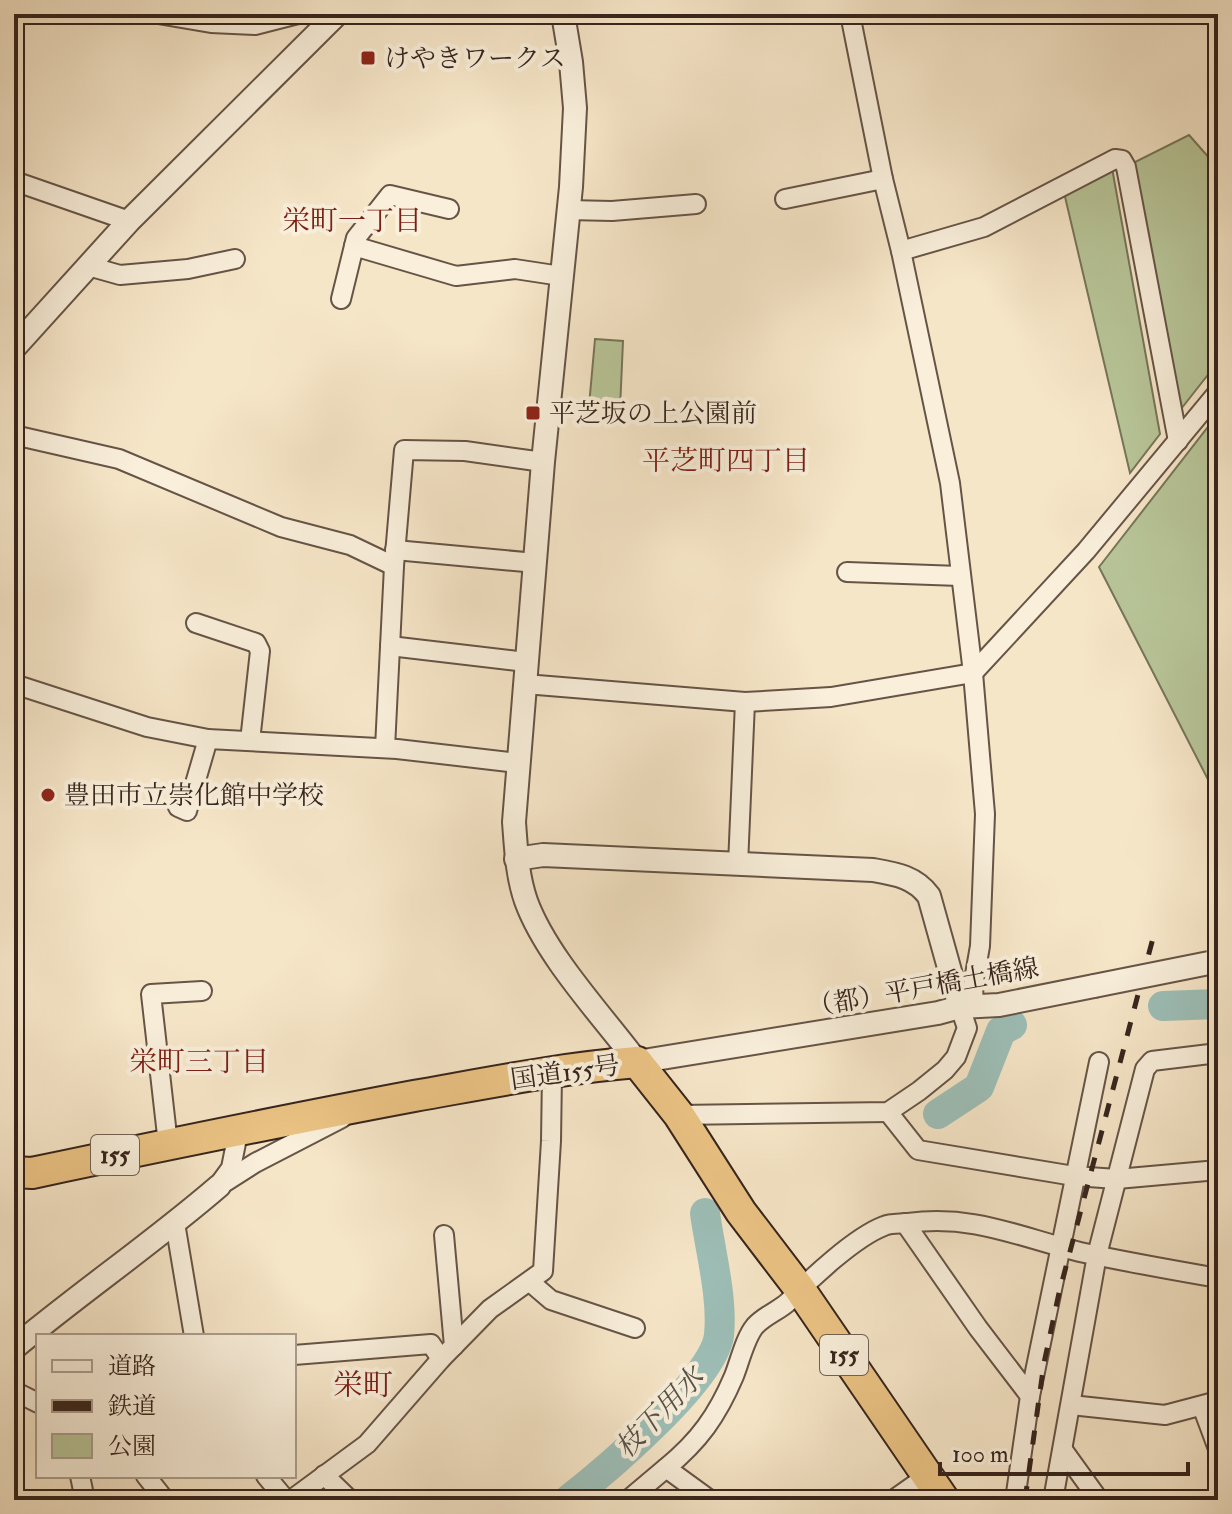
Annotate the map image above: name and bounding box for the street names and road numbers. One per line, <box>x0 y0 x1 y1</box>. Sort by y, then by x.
street label: （都）平戸橋土橋線 <box>805 952 1041 1024</box>
street label: 国道155号 <box>508 1049 622 1096</box>
road number: 155 <box>91 1135 139 1175</box>
road number: 155 <box>820 1335 868 1375</box>

